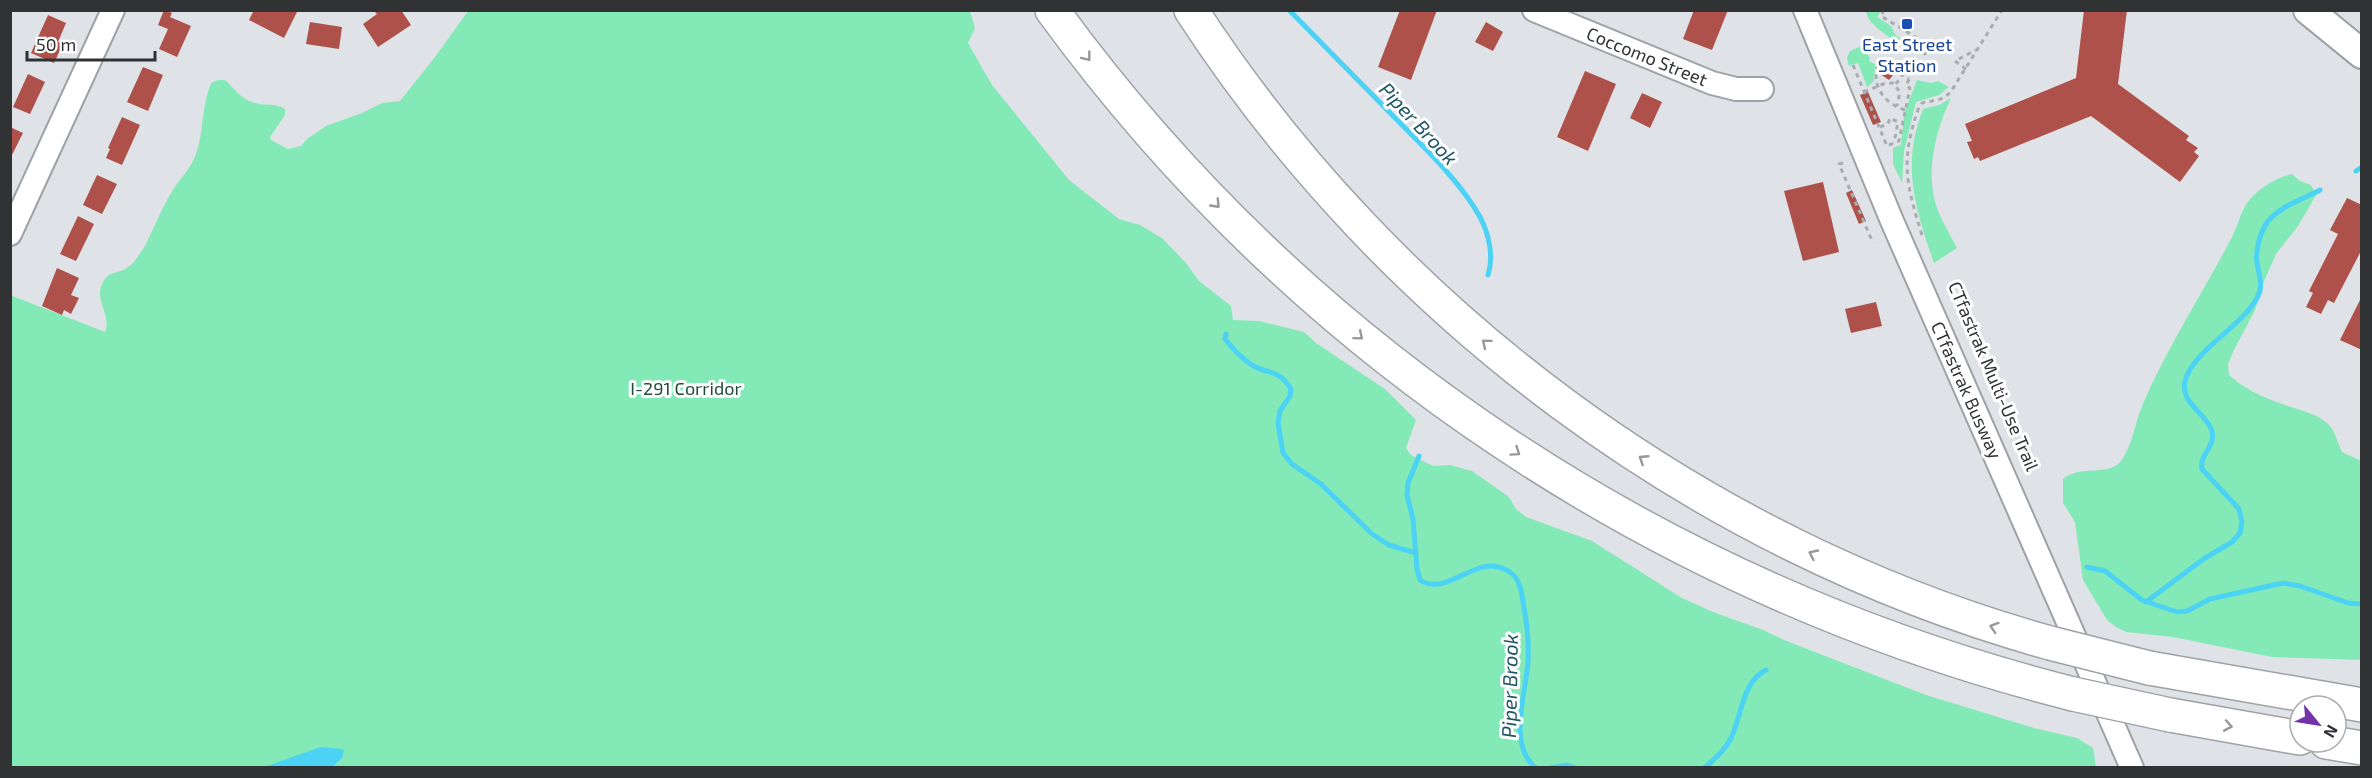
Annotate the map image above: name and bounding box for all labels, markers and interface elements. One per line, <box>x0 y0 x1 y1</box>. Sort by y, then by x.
marker: East Street Station <box>1900 17 1914 31</box>
street label: Coccomo Street <box>1584 22 1711 90</box>
scale bar <box>27 24 154 62</box>
text: 50 m <box>36 33 76 55</box>
place label: East Street Station <box>1862 33 1952 76</box>
one-way arrow <box>1080 50 1091 61</box>
water label: Piper Brook <box>1375 77 1463 169</box>
one-way arrow <box>1208 196 1219 207</box>
street label: CTfastrak Multi-Use Trail <box>1944 278 2044 475</box>
street label: CTfastrak Busway <box>1927 318 2007 462</box>
one-way arrow <box>1352 328 1363 339</box>
one-way arrow <box>1482 339 1493 350</box>
park label: I-291 Corridor <box>630 377 742 399</box>
one-way arrow <box>1509 445 1520 456</box>
one-way arrow <box>1639 455 1650 466</box>
one-way arrow <box>1808 550 1819 562</box>
one-way arrow <box>1989 621 2000 634</box>
water label: Piper Brook <box>1496 634 1522 738</box>
north arrow <box>2288 694 2348 754</box>
one-way arrow <box>2223 719 2233 731</box>
text: N <box>2320 722 2343 742</box>

